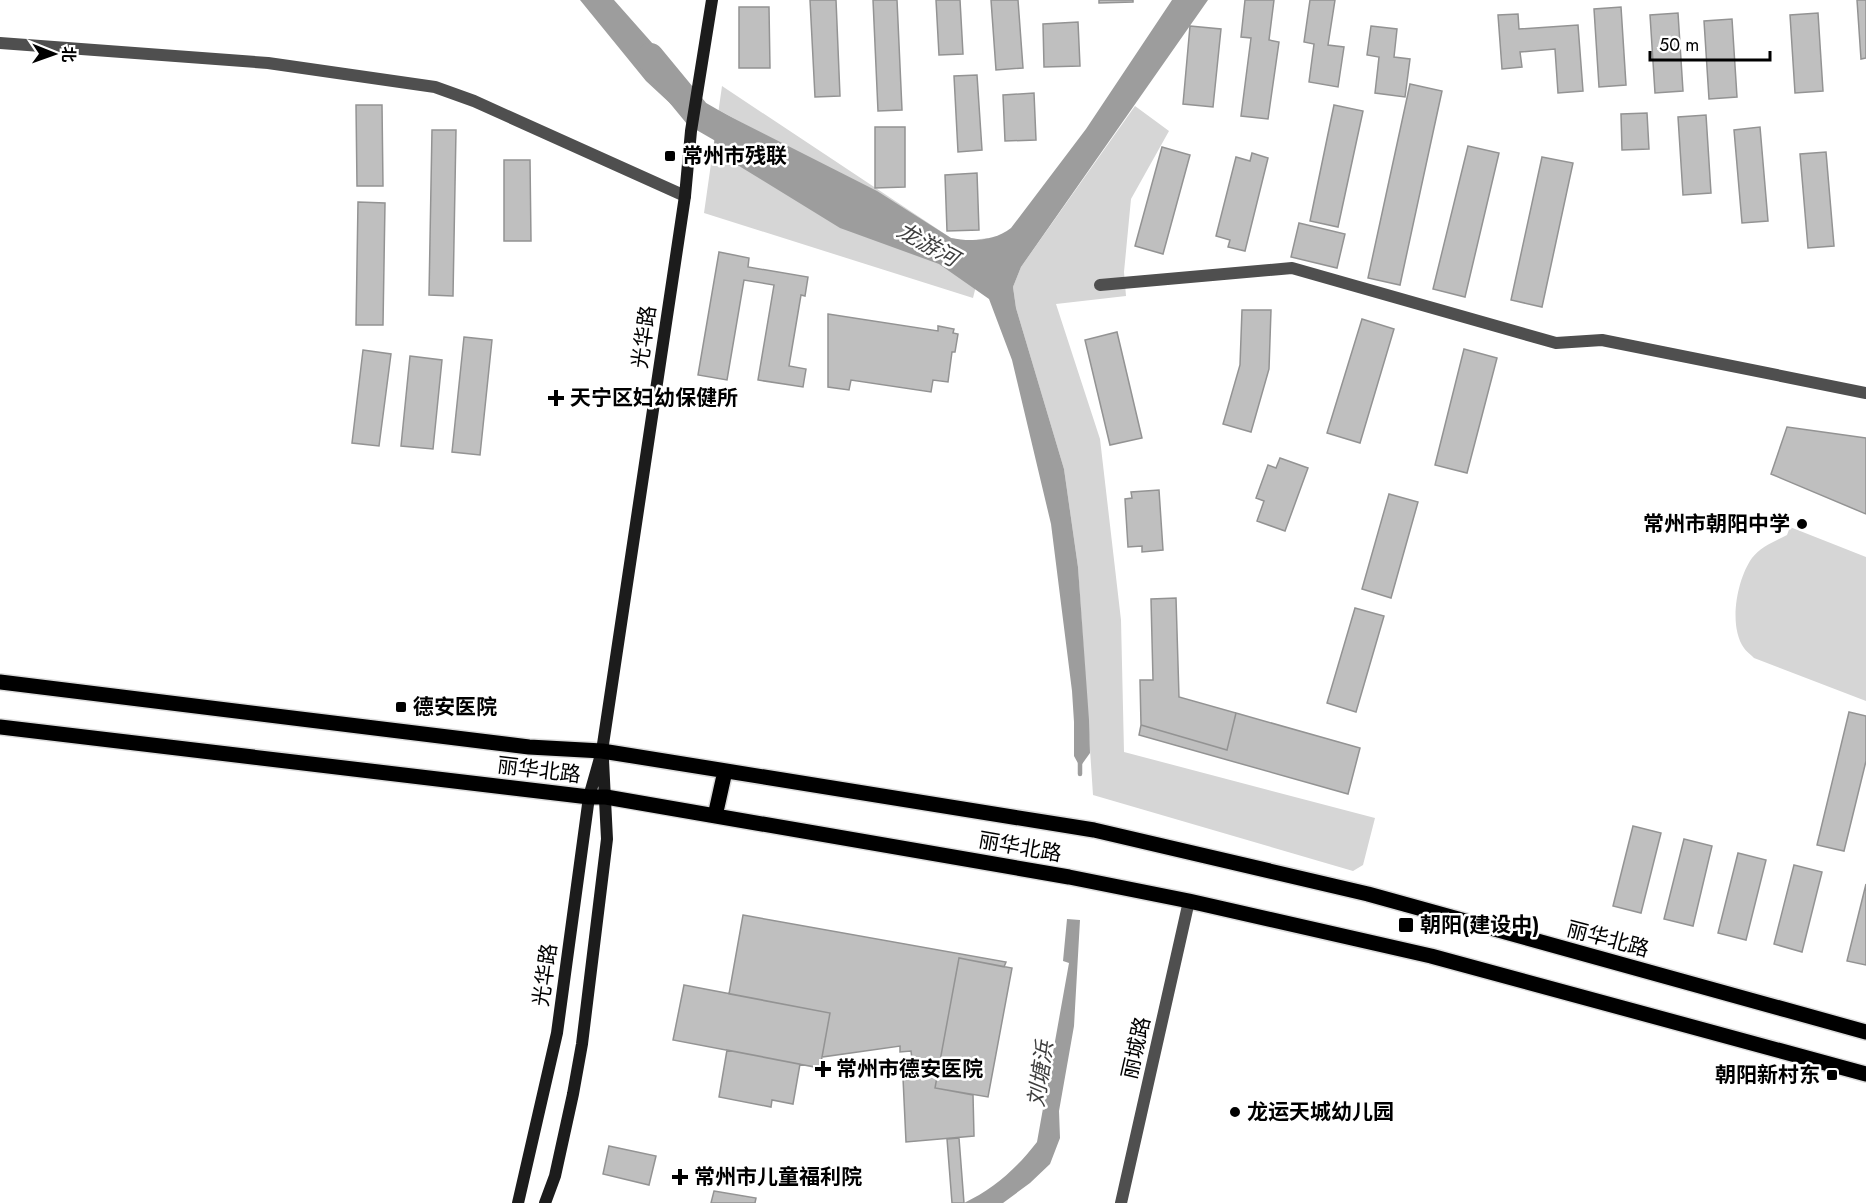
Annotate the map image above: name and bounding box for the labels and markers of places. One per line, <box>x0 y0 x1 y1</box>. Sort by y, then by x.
place label: 常州市残联 <box>682 141 787 171</box>
marker: 常州市残联 <box>663 149 677 163</box>
place label: 天宁区妇幼保健所 <box>570 383 738 413</box>
marker: 天宁区妇幼保健所 <box>547 389 565 407</box>
place label: 常州市朝阳中学 <box>1643 509 1790 539</box>
marker: 常州市朝阳中学 <box>1795 517 1809 531</box>
place label: 德安医院 <box>413 692 497 722</box>
marker: 德安医院 <box>394 700 408 714</box>
place label: 朝阳(建设中) <box>1420 910 1539 940</box>
marker: 朝阳(建设中) <box>1397 916 1415 934</box>
place label: 常州市德安医院 <box>836 1054 983 1084</box>
marker: 常州市德安医院 <box>814 1060 832 1078</box>
place label: 朝阳新村东 <box>1715 1060 1820 1090</box>
marker: 朝阳新村东 <box>1825 1068 1839 1082</box>
place label: 龙运天城幼儿园 <box>1247 1097 1394 1127</box>
marker: 龙运天城幼儿园 <box>1228 1105 1242 1119</box>
place label: 常州市儿童福利院 <box>694 1162 862 1192</box>
marker: 常州市儿童福利院 <box>671 1168 689 1186</box>

